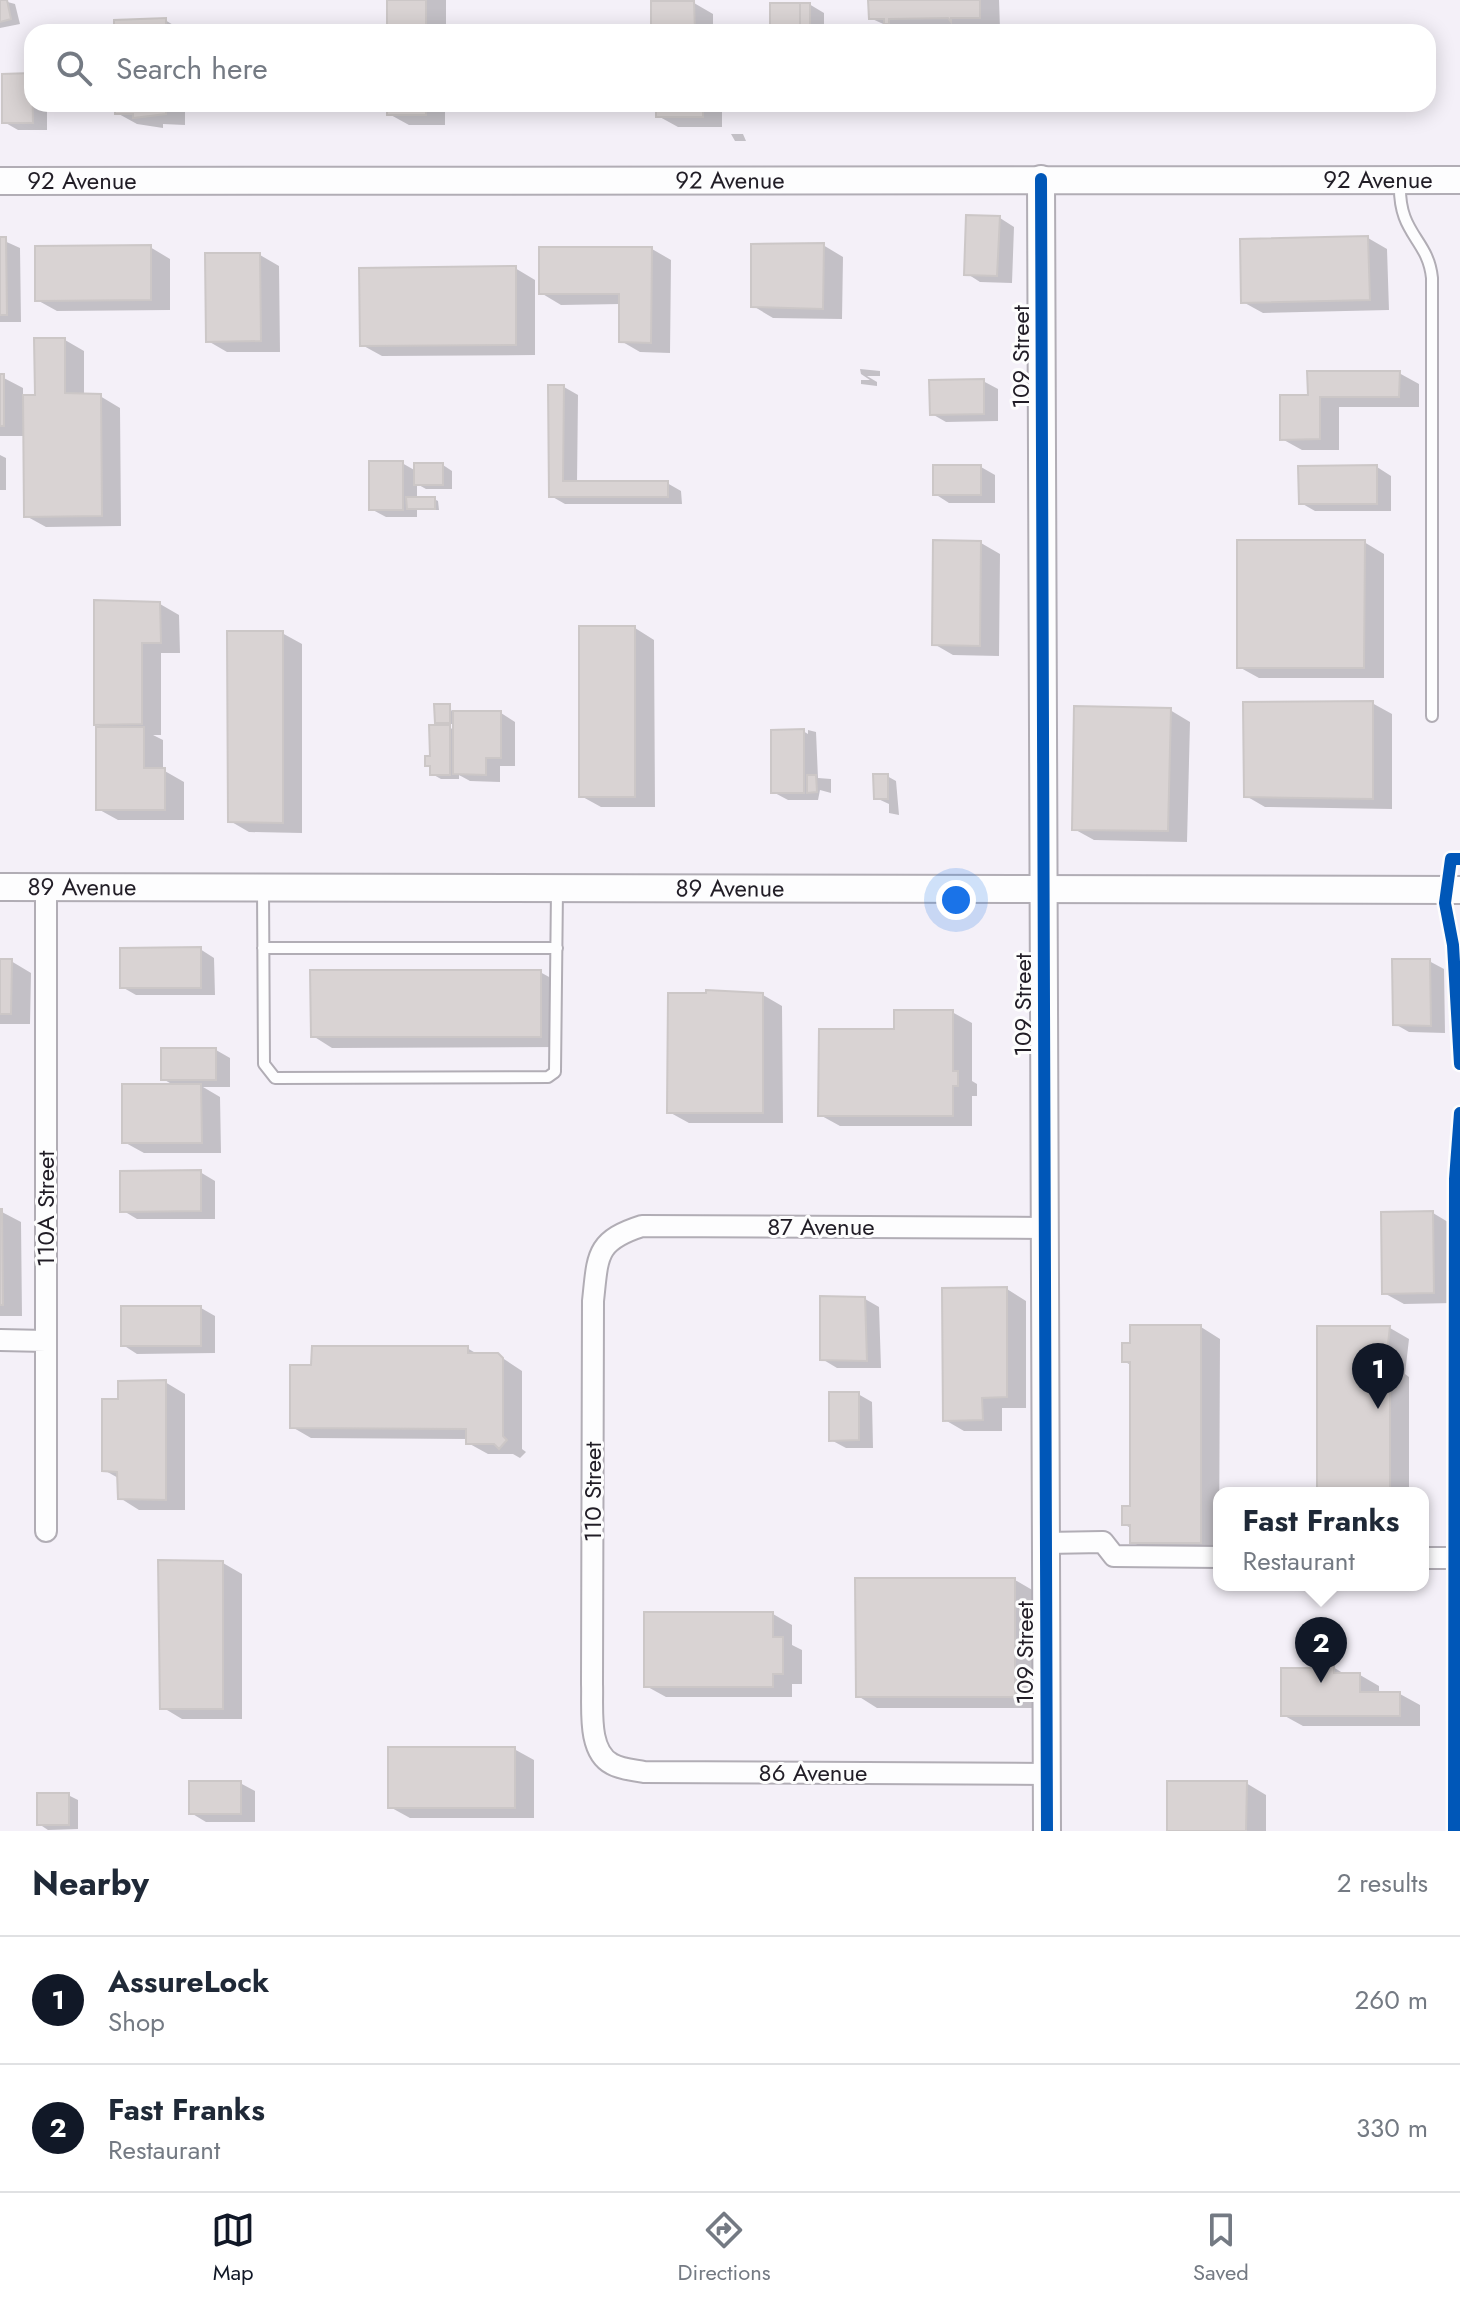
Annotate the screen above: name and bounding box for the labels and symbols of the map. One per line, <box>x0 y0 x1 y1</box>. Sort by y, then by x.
street label: 92 Avenue <box>675 162 785 198</box>
street label: 92 Avenue <box>1323 162 1433 197</box>
street label: 92 Avenue <box>27 163 137 198</box>
street label: 109 Street <box>1003 305 1038 409</box>
street label: 89 Avenue <box>27 869 137 904</box>
street label: 89 Avenue <box>675 870 785 906</box>
your location <box>936 880 976 920</box>
street label: 109 Street <box>1005 953 1040 1057</box>
street label: 110A Street <box>28 1151 63 1267</box>
street label: 87 Avenue <box>767 1209 875 1244</box>
pin: 1 <box>1352 1343 1404 1409</box>
street label: 110 Street <box>575 1442 610 1542</box>
street label: 109 Street <box>1007 1601 1042 1705</box>
pin: 2 <box>1295 1617 1347 1683</box>
street label: 86 Avenue <box>759 1755 867 1790</box>

